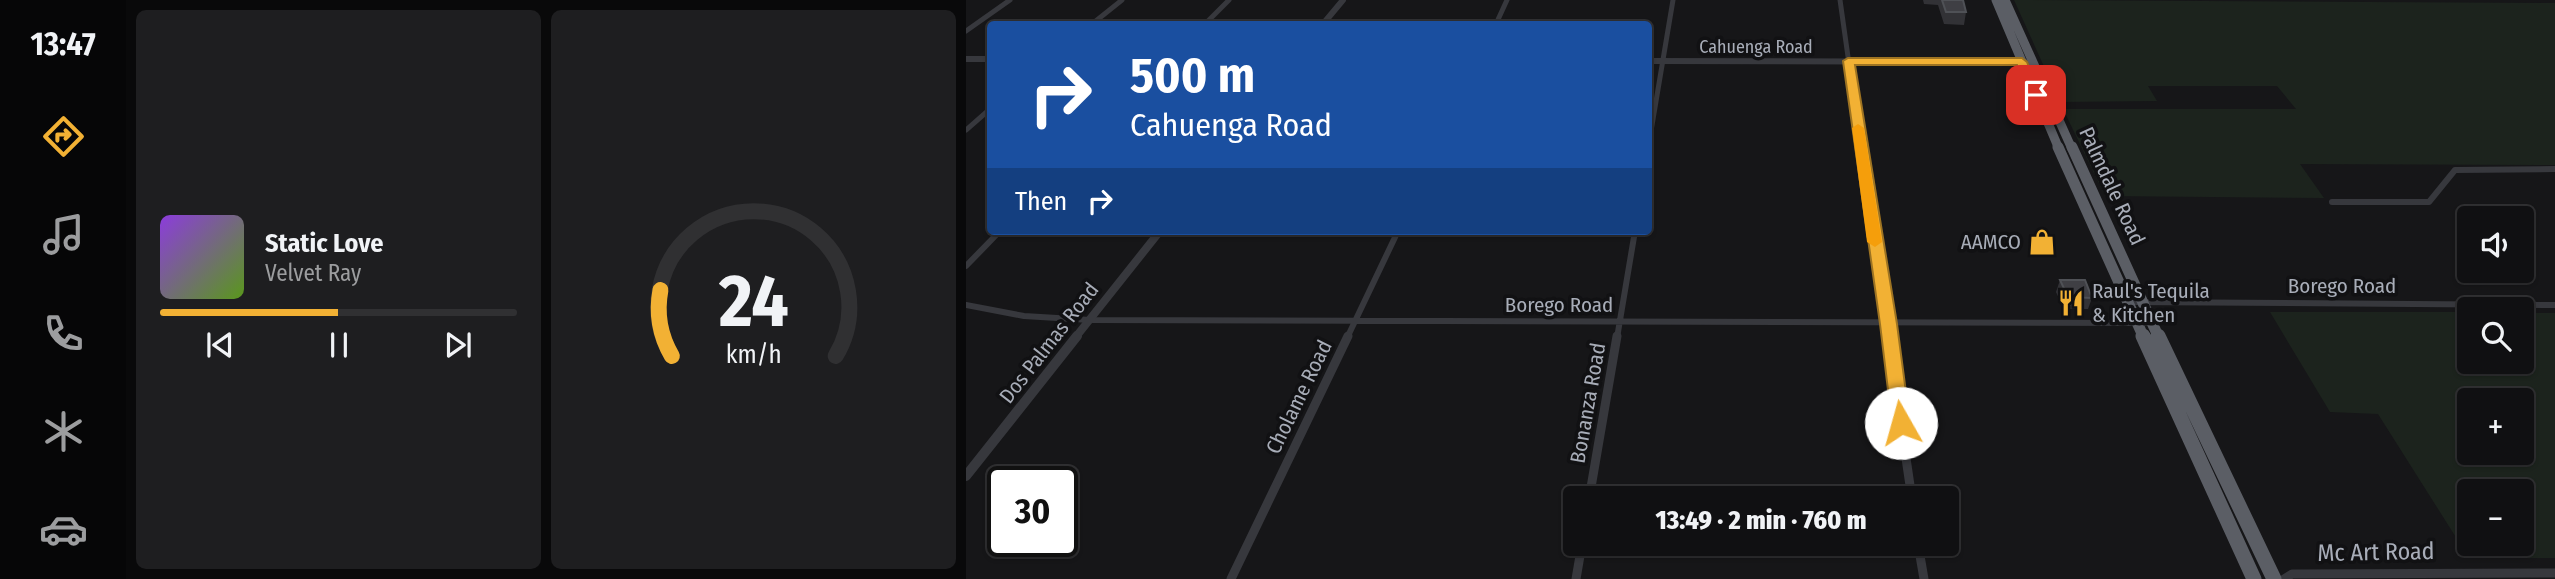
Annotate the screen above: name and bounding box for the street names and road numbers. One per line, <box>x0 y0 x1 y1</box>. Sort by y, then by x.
street label: Cahuenga Road <box>1699 36 1813 58</box>
street label: Palmdale Road <box>2073 123 2151 249</box>
street label: Borego Road <box>2288 273 2396 299</box>
street label: Dos Palmas Road <box>994 277 1104 409</box>
street label: Borego Road <box>1505 292 1613 318</box>
street label: Cholame Road <box>1260 336 1338 458</box>
street label: Bonanza Road <box>1565 341 1611 465</box>
street label: Mc Art Road <box>2317 537 2435 567</box>

